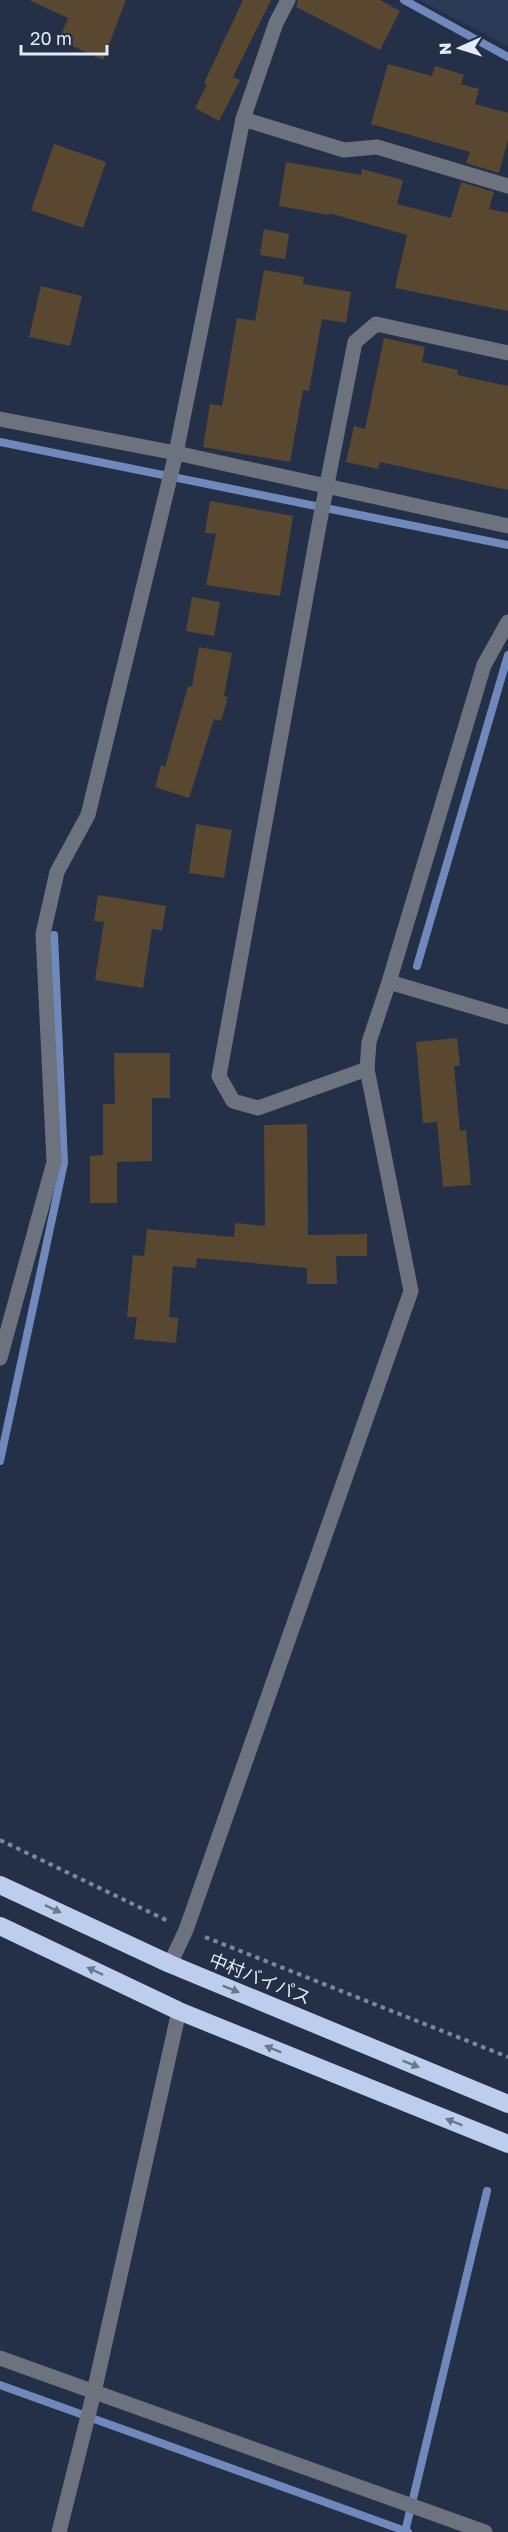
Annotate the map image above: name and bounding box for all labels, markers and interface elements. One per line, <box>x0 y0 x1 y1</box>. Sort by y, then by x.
scale bar <box>21 18 106 56</box>
north arrow <box>430 18 490 78</box>
text: 20 m <box>30 27 72 49</box>
text: N <box>435 42 455 55</box>
one-way arrow <box>44 1905 61 1914</box>
street label: 中村バイパス <box>206 1948 314 2008</box>
one-way arrow <box>86 1966 103 1975</box>
one-way arrow <box>222 1984 240 1994</box>
one-way arrow <box>264 2044 282 2053</box>
one-way arrow <box>402 2060 420 2069</box>
one-way arrow <box>445 2117 463 2126</box>

